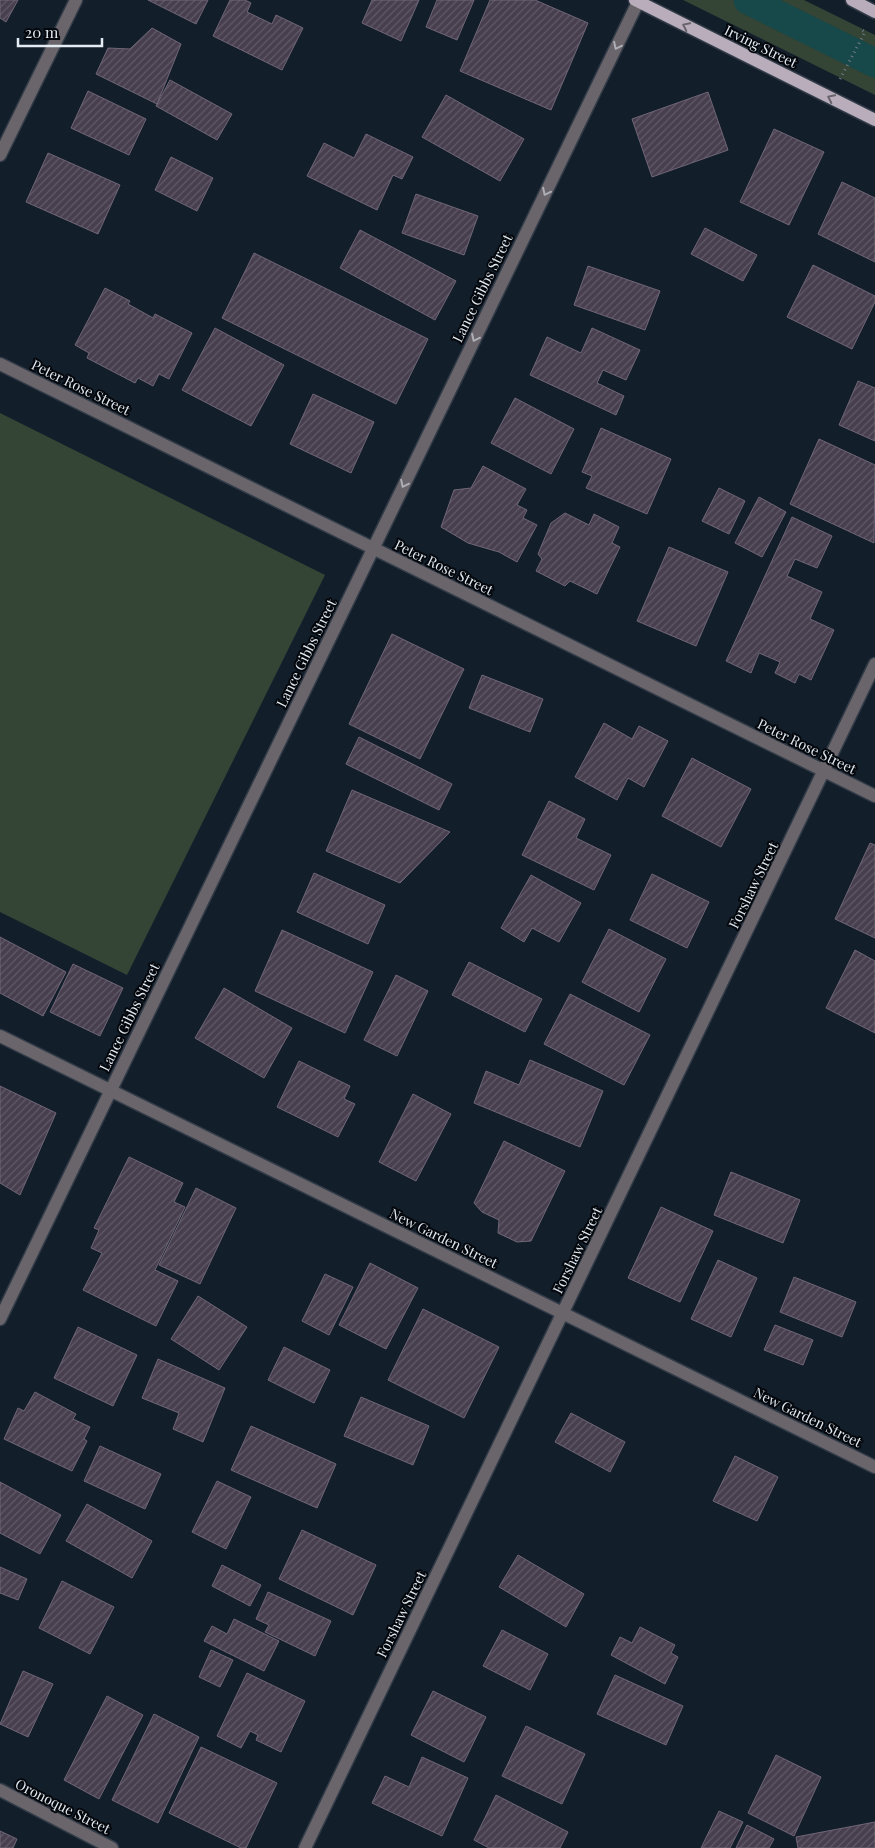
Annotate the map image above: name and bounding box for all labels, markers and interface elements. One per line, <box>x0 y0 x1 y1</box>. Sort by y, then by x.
scale bar <box>18 15 101 47</box>
street label: Irving Street <box>722 20 801 72</box>
one-way arrow <box>682 21 691 32</box>
text: 20 m <box>25 22 59 42</box>
one-way arrow <box>613 40 623 49</box>
one-way arrow <box>828 94 837 104</box>
one-way arrow <box>542 187 552 196</box>
street label: Lance Gibbs Street <box>448 230 517 345</box>
one-way arrow <box>471 333 481 342</box>
street label: Peter Rose Street <box>28 355 135 420</box>
one-way arrow <box>400 479 410 488</box>
street label: Peter Rose Street <box>391 535 498 600</box>
street label: Lance Gibbs Street <box>272 595 341 710</box>
street label: Peter Rose Street <box>754 714 861 779</box>
street label: Forshaw Street <box>724 837 783 932</box>
street label: Lance Gibbs Street <box>95 959 164 1074</box>
street label: Forshaw Street <box>548 1202 607 1297</box>
street label: New Garden Street <box>387 1204 502 1273</box>
street label: New Garden Street <box>751 1383 866 1452</box>
street label: Forshaw Street <box>372 1566 431 1661</box>
street label: Oronoque Street <box>12 1774 115 1839</box>

